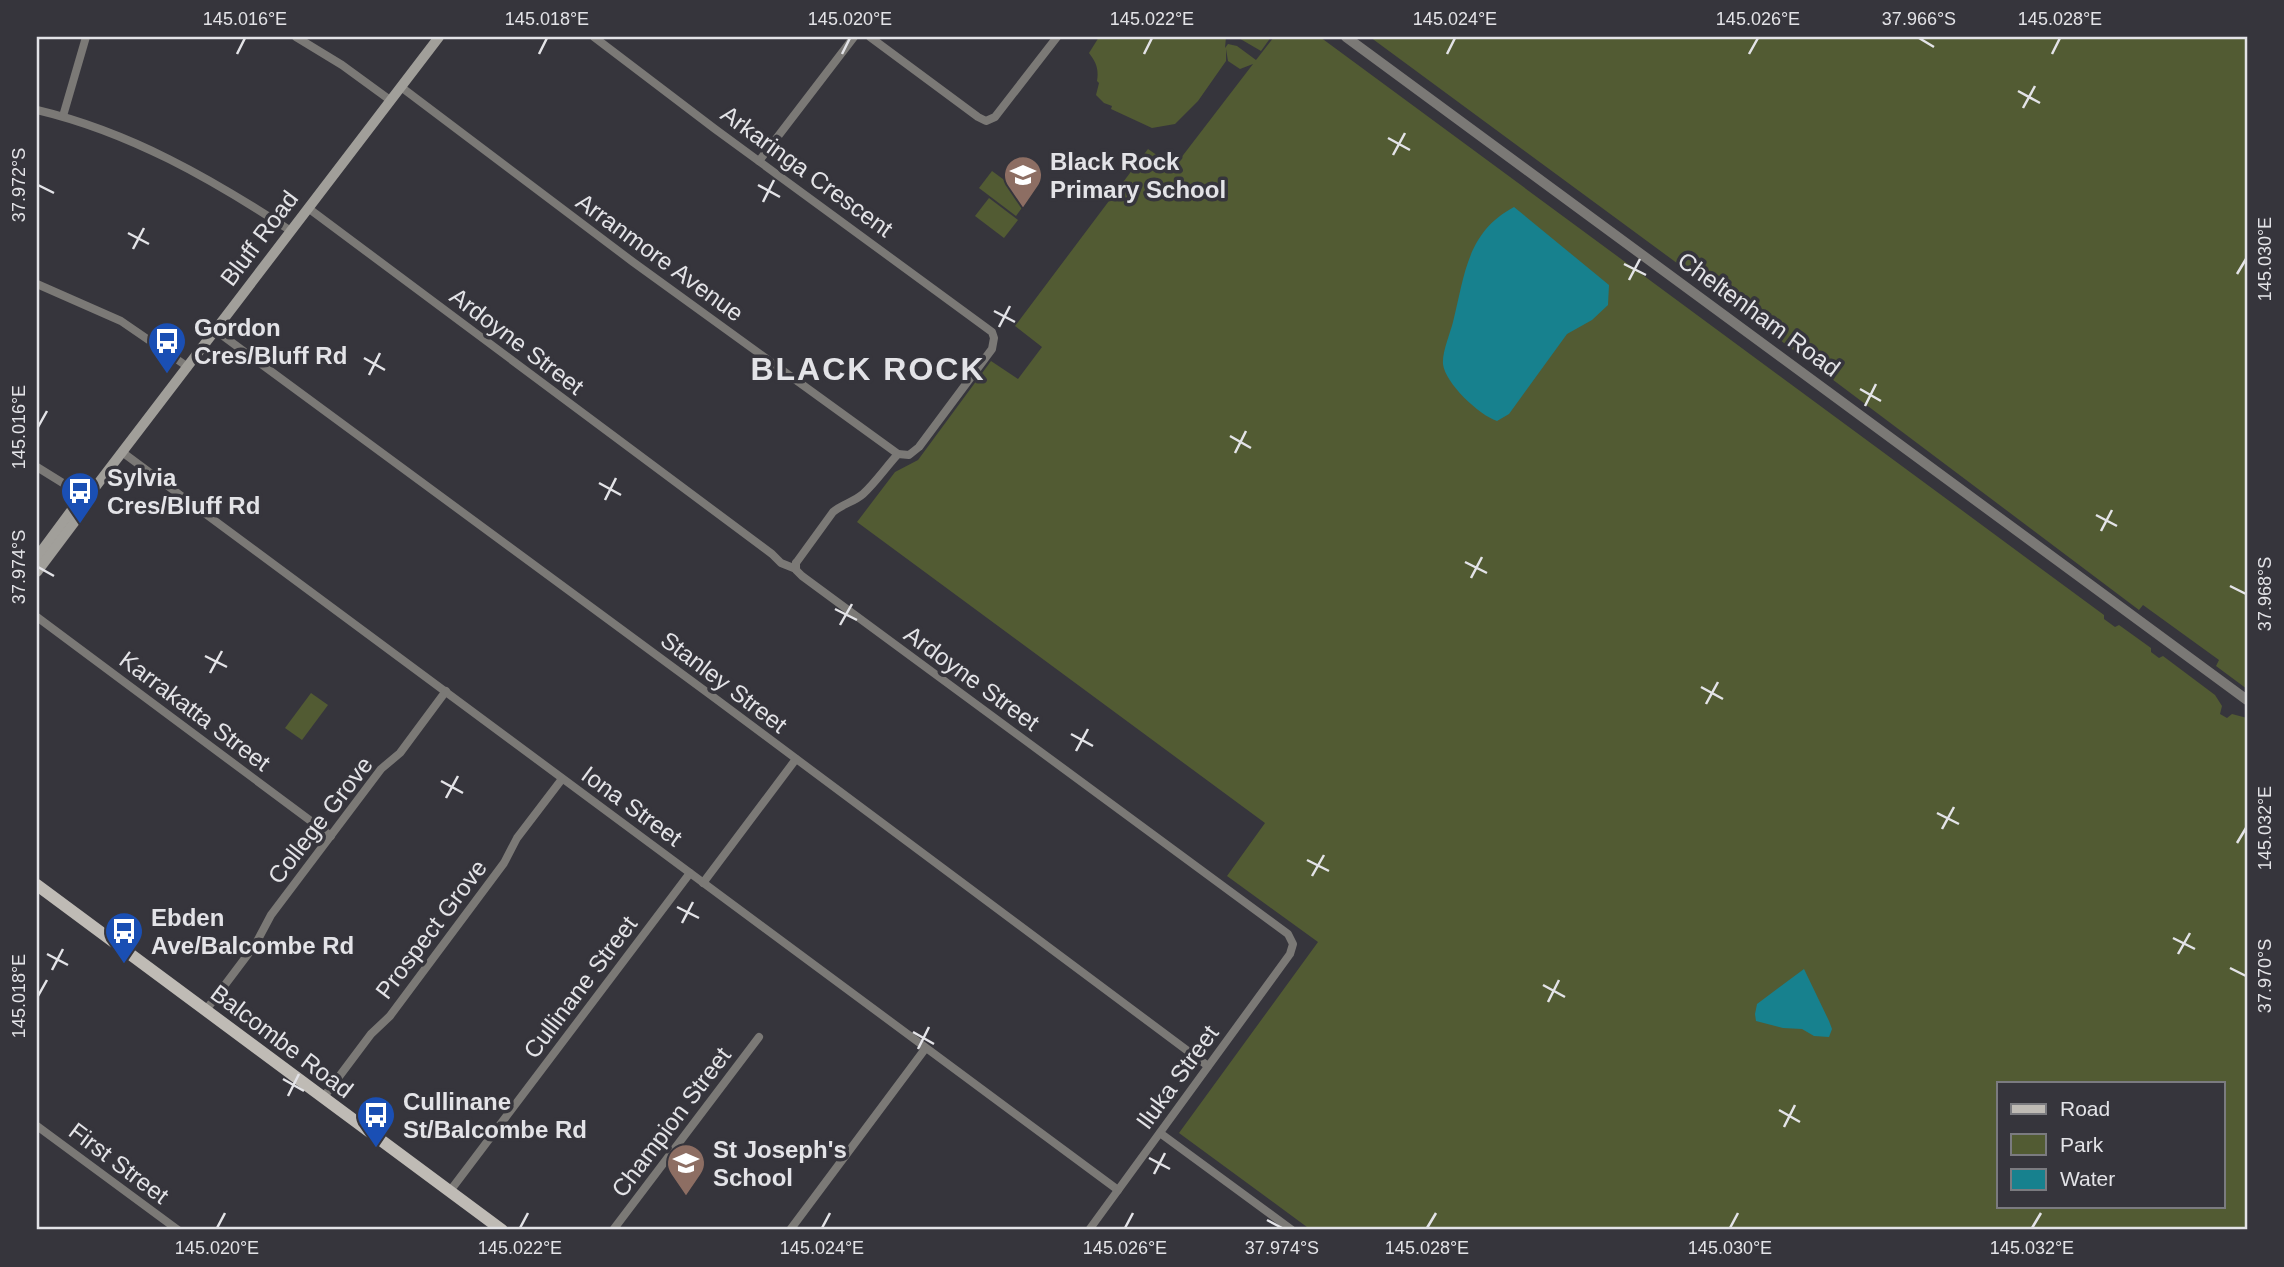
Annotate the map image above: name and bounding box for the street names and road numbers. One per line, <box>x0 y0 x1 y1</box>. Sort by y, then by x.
street label: Arkaringa Crescent <box>716 100 898 242</box>
street label: Bluff Road <box>215 185 303 291</box>
street label: Arranmore Avenue <box>571 187 749 327</box>
street label: Cheltenham Road <box>1673 246 1845 382</box>
street label: Ardoyne Street <box>445 282 589 400</box>
street label: Ardoyne Street <box>899 620 1045 736</box>
street label: Stanley Street <box>656 626 793 738</box>
street label: Karrakatta Street <box>114 646 276 777</box>
street label: College Grove <box>262 751 378 889</box>
street label: Iona Street <box>577 761 688 852</box>
street label: Prospect Grove <box>370 854 492 1004</box>
street label: Cullinane Street <box>518 910 642 1063</box>
street label: Balcombe Road <box>206 979 358 1103</box>
street label: Iluka Street <box>1130 1020 1224 1134</box>
street label: Champion Street <box>606 1042 736 1202</box>
street label: First Street <box>64 1117 174 1209</box>

